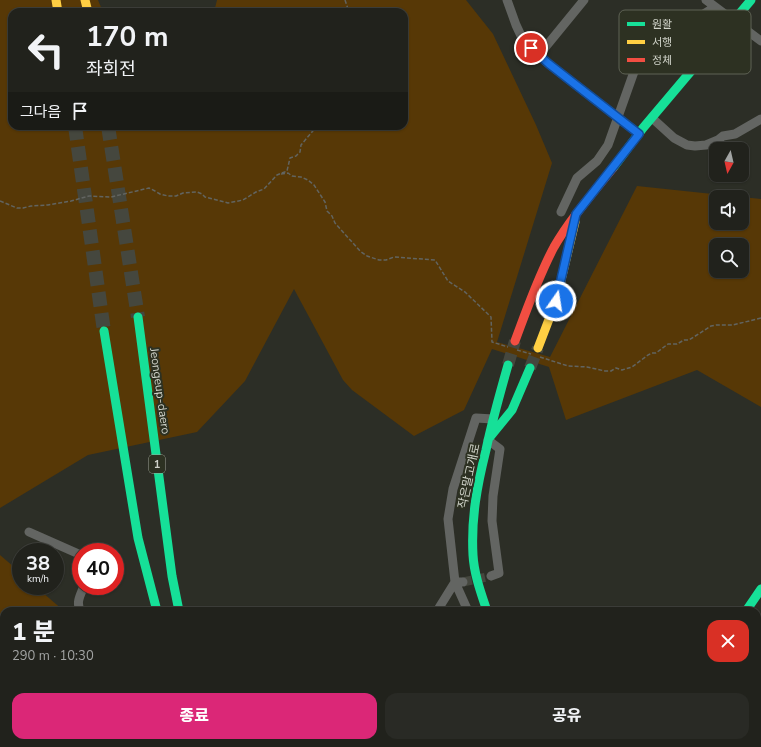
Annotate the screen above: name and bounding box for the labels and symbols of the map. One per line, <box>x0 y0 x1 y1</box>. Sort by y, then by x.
legend <box>619 10 751 74</box>
text: 원활 <box>652 17 672 32</box>
pin <box>514 31 548 65</box>
text: 서행 <box>652 35 672 50</box>
text: 정체 <box>652 53 672 68</box>
north arrow <box>709 142 749 182</box>
position arrow <box>535 280 577 322</box>
street label: Jeongeup-daero <box>146 346 174 436</box>
street label: 작은말고개로 <box>454 442 484 510</box>
road number: 1 <box>149 455 165 473</box>
speed limit sign: 40 <box>72 543 124 595</box>

